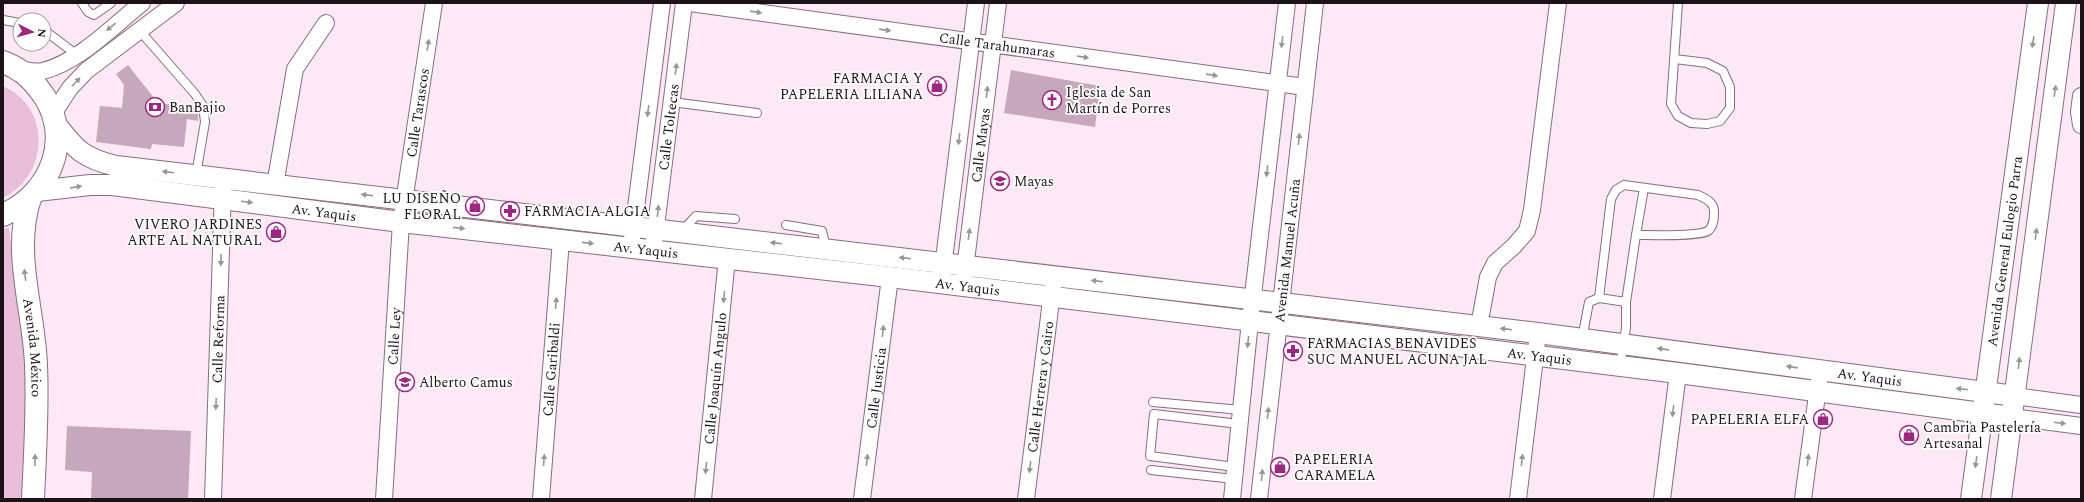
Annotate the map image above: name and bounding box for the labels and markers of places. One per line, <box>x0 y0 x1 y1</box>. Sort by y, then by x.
place label: FARMACIA Y PAPELERIA LILIANA <box>780 68 923 105</box>
shop icon: FARMACIA Y PAPELERIA LILIANA <box>926 75 948 97</box>
place label: Iglesia de San Martín de Porres <box>1066 82 1171 119</box>
church icon: Iglesia de San Martín de Porres <box>1041 89 1063 111</box>
bank icon: BanBajio <box>144 96 166 118</box>
place label: BanBajio <box>169 97 226 118</box>
school or university icon: Mayas <box>989 170 1011 192</box>
place label: Mayas <box>1014 171 1054 192</box>
place label: LU DISEÑO FLORAL <box>382 188 461 225</box>
shop icon: LU DISEÑO FLORAL <box>464 195 486 217</box>
pharmacy icon: FARMACIA ALGIA <box>499 200 521 222</box>
place label: FARMACIA ALGIA <box>524 201 651 222</box>
place label: VIVERO JARDINES ARTE AL NATURAL <box>127 214 262 251</box>
shop icon: VIVERO JARDINES ARTE AL NATURAL <box>265 221 287 243</box>
place label: FARMACIAS BENAVIDES SUC MANUEL ACUNA JAL <box>1307 333 1487 370</box>
pharmacy icon: FARMACIAS BENAVIDES SUC MANUEL ACUNA JAL <box>1282 340 1304 362</box>
school or university icon: Alberto Camus <box>394 371 416 393</box>
place label: Alberto Camus <box>419 372 513 393</box>
shop icon: PAPELERIA ELFA <box>1812 408 1834 430</box>
place label: PAPELERIA ELFA <box>1690 409 1809 430</box>
place label: Cambria Pastelería Artesanal <box>1923 417 2041 454</box>
shop icon: Cambria Pastelería Artesanal <box>1898 424 1920 446</box>
place label: PAPELERIA CARAMELA <box>1294 449 1376 486</box>
shop icon: PAPELERIA CARAMELA <box>1269 456 1291 478</box>

